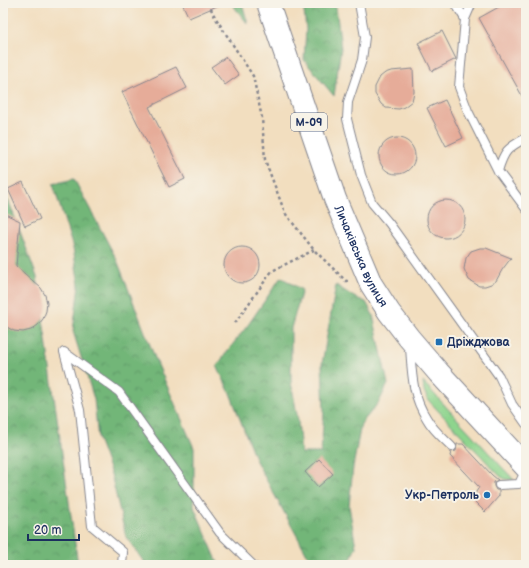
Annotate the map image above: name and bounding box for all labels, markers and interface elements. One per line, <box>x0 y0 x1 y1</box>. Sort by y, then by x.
road number: М-09 <box>291 113 327 131</box>
street label: Личаківська вулиця <box>331 202 392 310</box>
place label: Дріжджова <box>447 335 510 350</box>
marker: Дріжджова <box>434 337 444 347</box>
place label: Укр-Петроль <box>405 488 480 503</box>
marker: Укр-Петроль <box>482 490 492 500</box>
scale bar <box>28 516 79 542</box>
text: 20 m <box>34 523 61 538</box>

